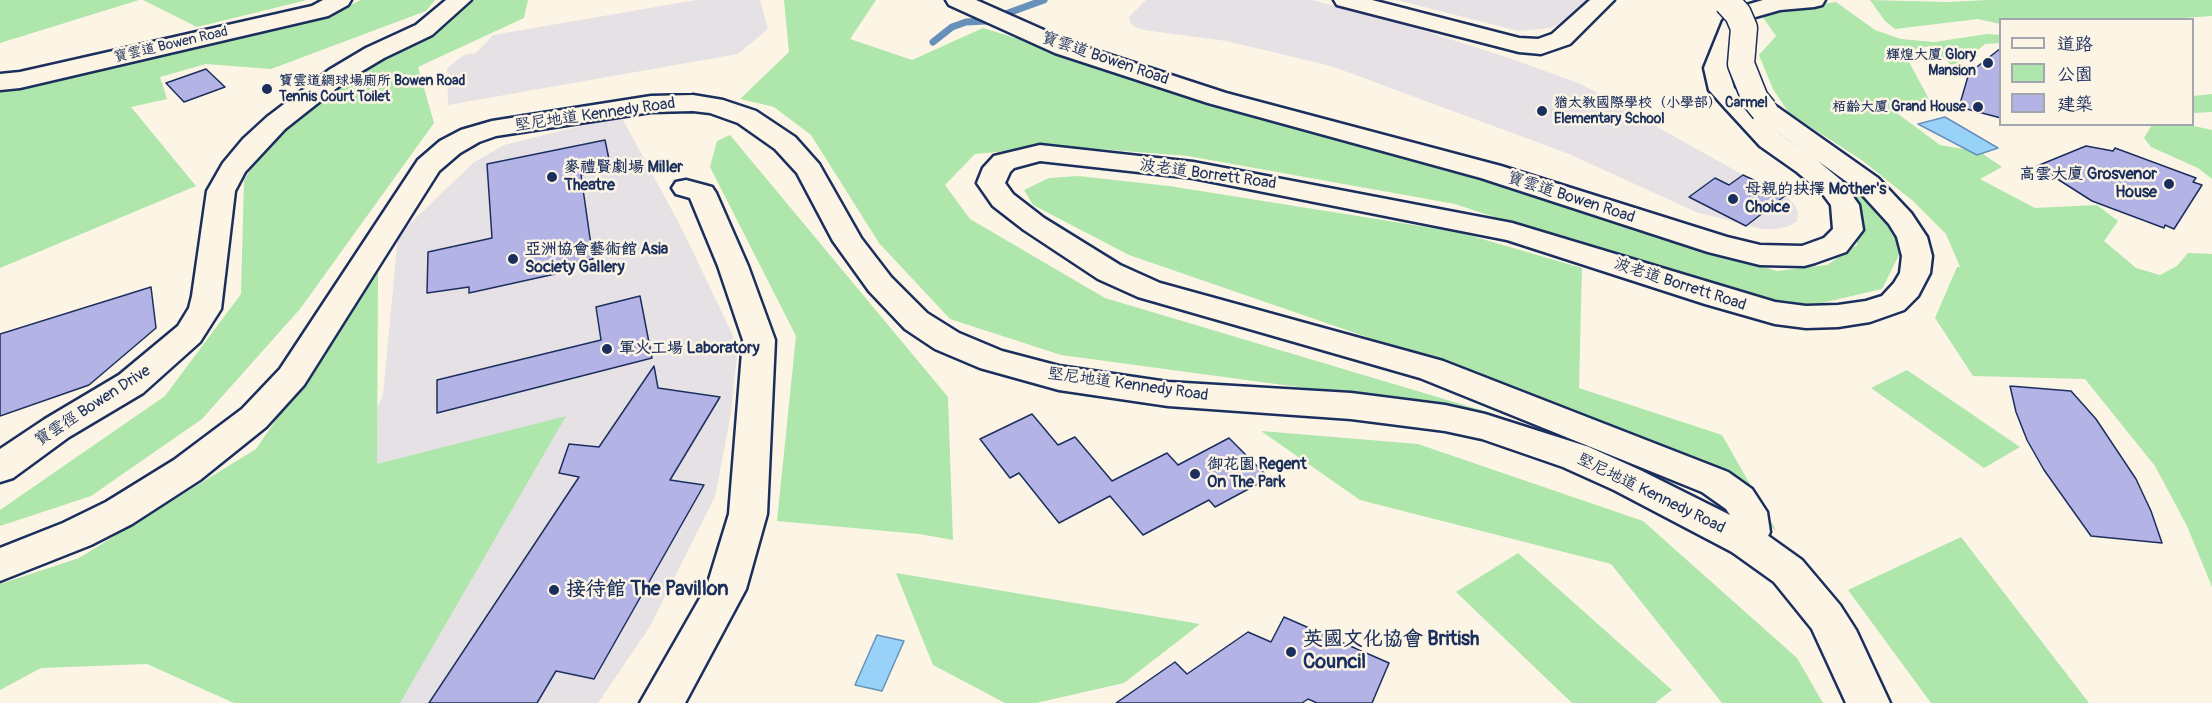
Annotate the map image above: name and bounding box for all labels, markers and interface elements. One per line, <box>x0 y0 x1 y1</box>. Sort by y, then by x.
legend <box>1999 18 2194 126</box>
street label: 寶雲道 Bowen Road <box>112 24 230 66</box>
street label: 寶雲道 Bowen Road <box>1039 28 1171 90</box>
text: 道路 <box>2057 33 2093 56</box>
place label: 輝煌大廈 Glory Mansion <box>1886 47 1976 80</box>
marker: 輝煌大廈 Glory Mansion <box>1981 56 1995 70</box>
text: 公園 <box>2057 63 2093 86</box>
place label: 寶雲道網球場廁所 Bowen Road Tennis Court Toilet <box>279 73 465 106</box>
marker: 寶雲道網球場廁所 Bowen Road Tennis Court Toilet <box>260 82 274 96</box>
text: 建築 <box>2057 93 2093 116</box>
street label: 堅尼地道 Kennedy Road <box>513 94 677 136</box>
place label: 猶太教國際學校（小學部） Carmel Elementary School <box>1554 95 1768 128</box>
place label: 栢齡大廈 Grand House <box>1832 99 1966 115</box>
marker: 栢齡大廈 Grand House <box>1971 100 1985 114</box>
marker: 猶太教國際學校（小學部） Carmel Elementary School <box>1535 104 1549 118</box>
street label: 波老道 Borrett Road <box>1139 156 1277 194</box>
place label: 麥禮賢劇場 Miller Theatre <box>564 158 683 196</box>
place label: 高雲大廈 Grosvenor House <box>2019 165 2157 203</box>
street label: 寶雲道 Bowen Road <box>1505 168 1637 228</box>
marker: 麥禮賢劇場 Miller Theatre <box>545 170 559 184</box>
marker: 高雲大廈 Grosvenor House <box>2162 177 2176 191</box>
place label: 母親的抉擇 Mother's Choice <box>1745 180 1886 218</box>
marker: 母親的抉擇 Mother's Choice <box>1726 192 1740 206</box>
place label: 亞洲協會藝術館 Asia Society Gallery <box>525 240 668 278</box>
marker: 亞洲協會藝術館 Asia Society Gallery <box>506 252 520 266</box>
street label: 波老道 Borrett Road <box>1612 255 1748 315</box>
place label: 軍火工場 Laboratory <box>619 339 760 359</box>
marker: 軍火工場 Laboratory <box>600 342 614 356</box>
street label: 寶雲徑 Bowen Drive <box>32 361 154 451</box>
street label: 堅尼地道 Kennedy Road <box>1046 364 1210 406</box>
street label: 堅尼地道 Kennedy Road <box>1574 450 1728 538</box>
place label: 御花園 Regent On The Park <box>1207 455 1307 493</box>
marker: 御花園 Regent On The Park <box>1188 467 1202 481</box>
place label: 接待館 The Pavillon <box>566 578 728 602</box>
marker: 接待館 The Pavillon <box>547 583 561 597</box>
place label: 英國文化協會 British Council <box>1303 628 1479 675</box>
marker: 英國文化協會 British Council <box>1284 645 1298 659</box>

